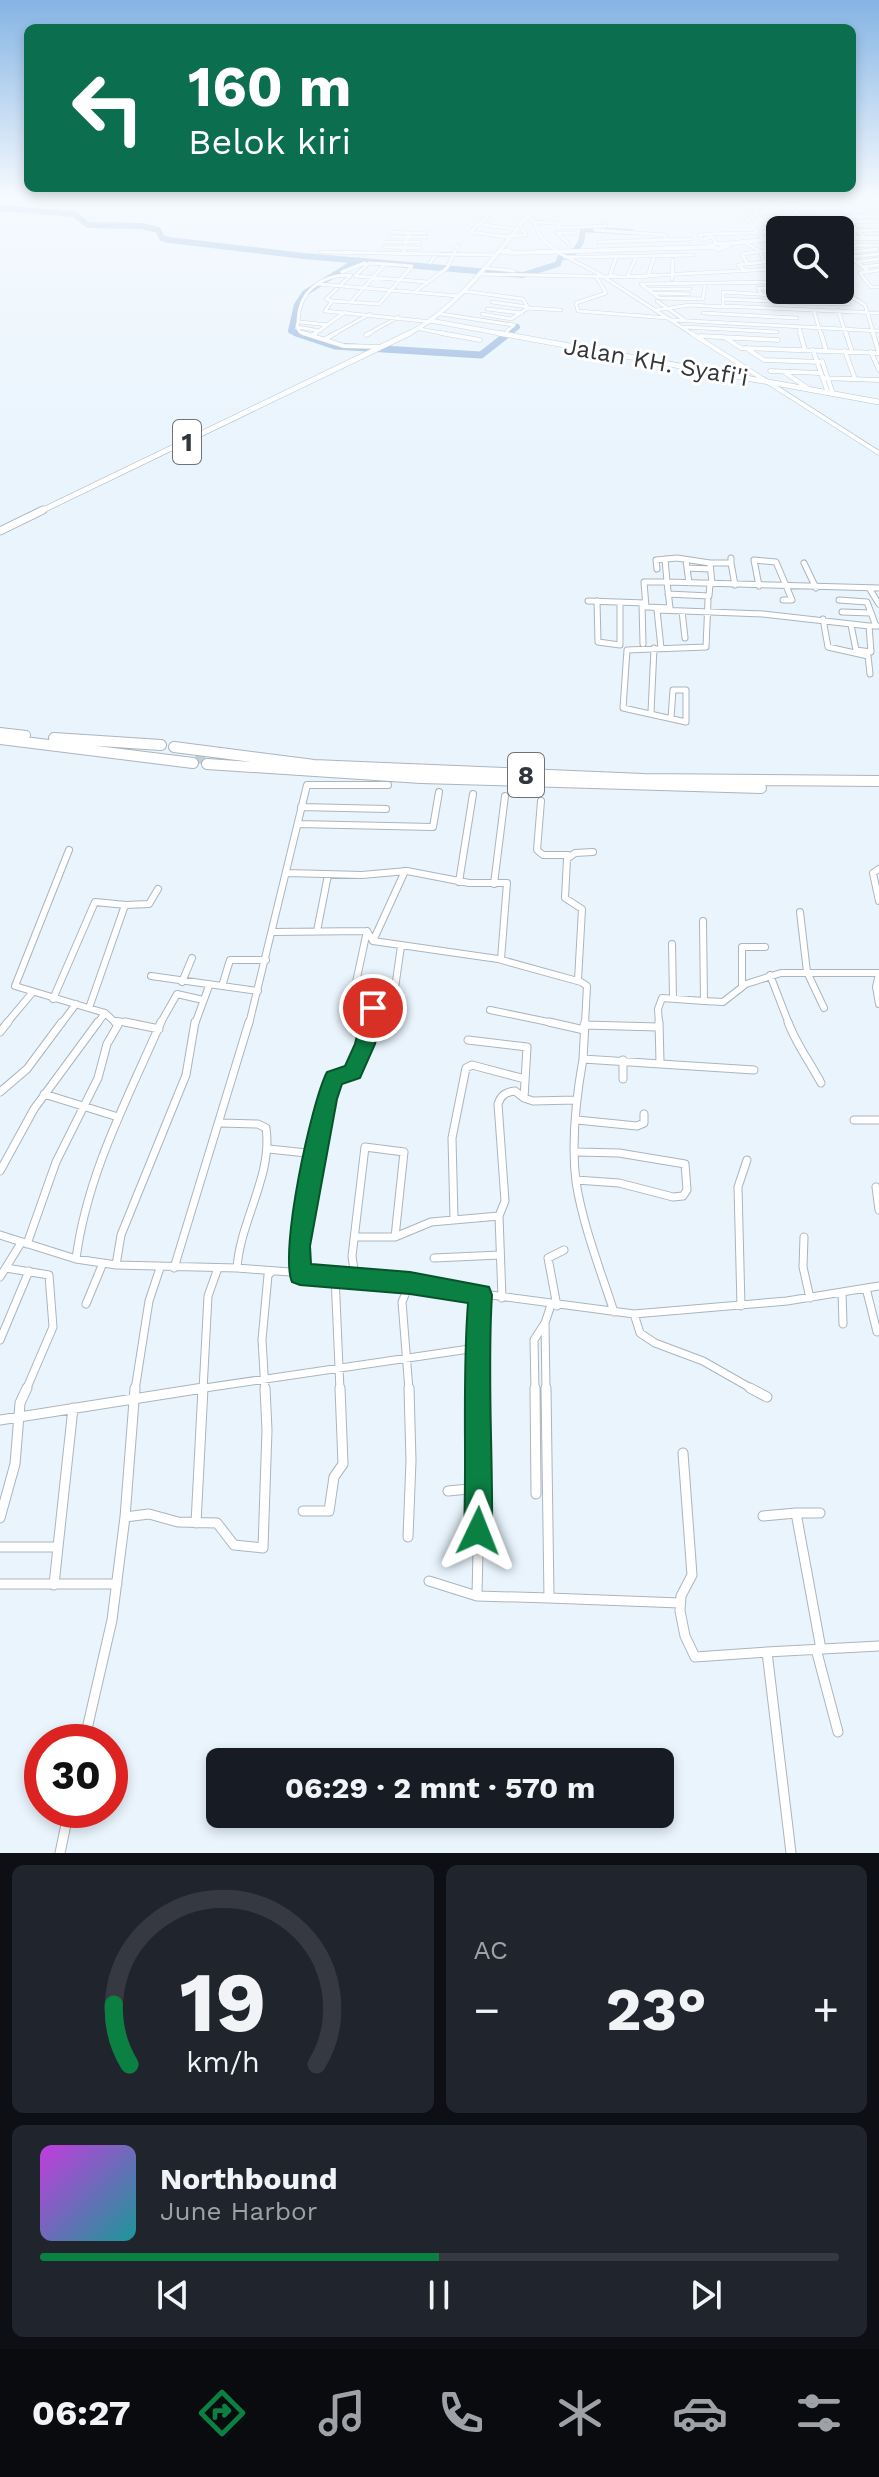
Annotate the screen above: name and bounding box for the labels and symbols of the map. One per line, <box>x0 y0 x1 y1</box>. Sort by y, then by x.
street label: Jalan KH. Syafi'i <box>562 332 750 392</box>
road number: 1 <box>173 420 201 464</box>
road number: 8 <box>508 753 544 797</box>
pin <box>339 974 407 1042</box>
position arrow <box>436 1489 520 1573</box>
speed limit sign: 30 <box>24 1724 128 1828</box>

